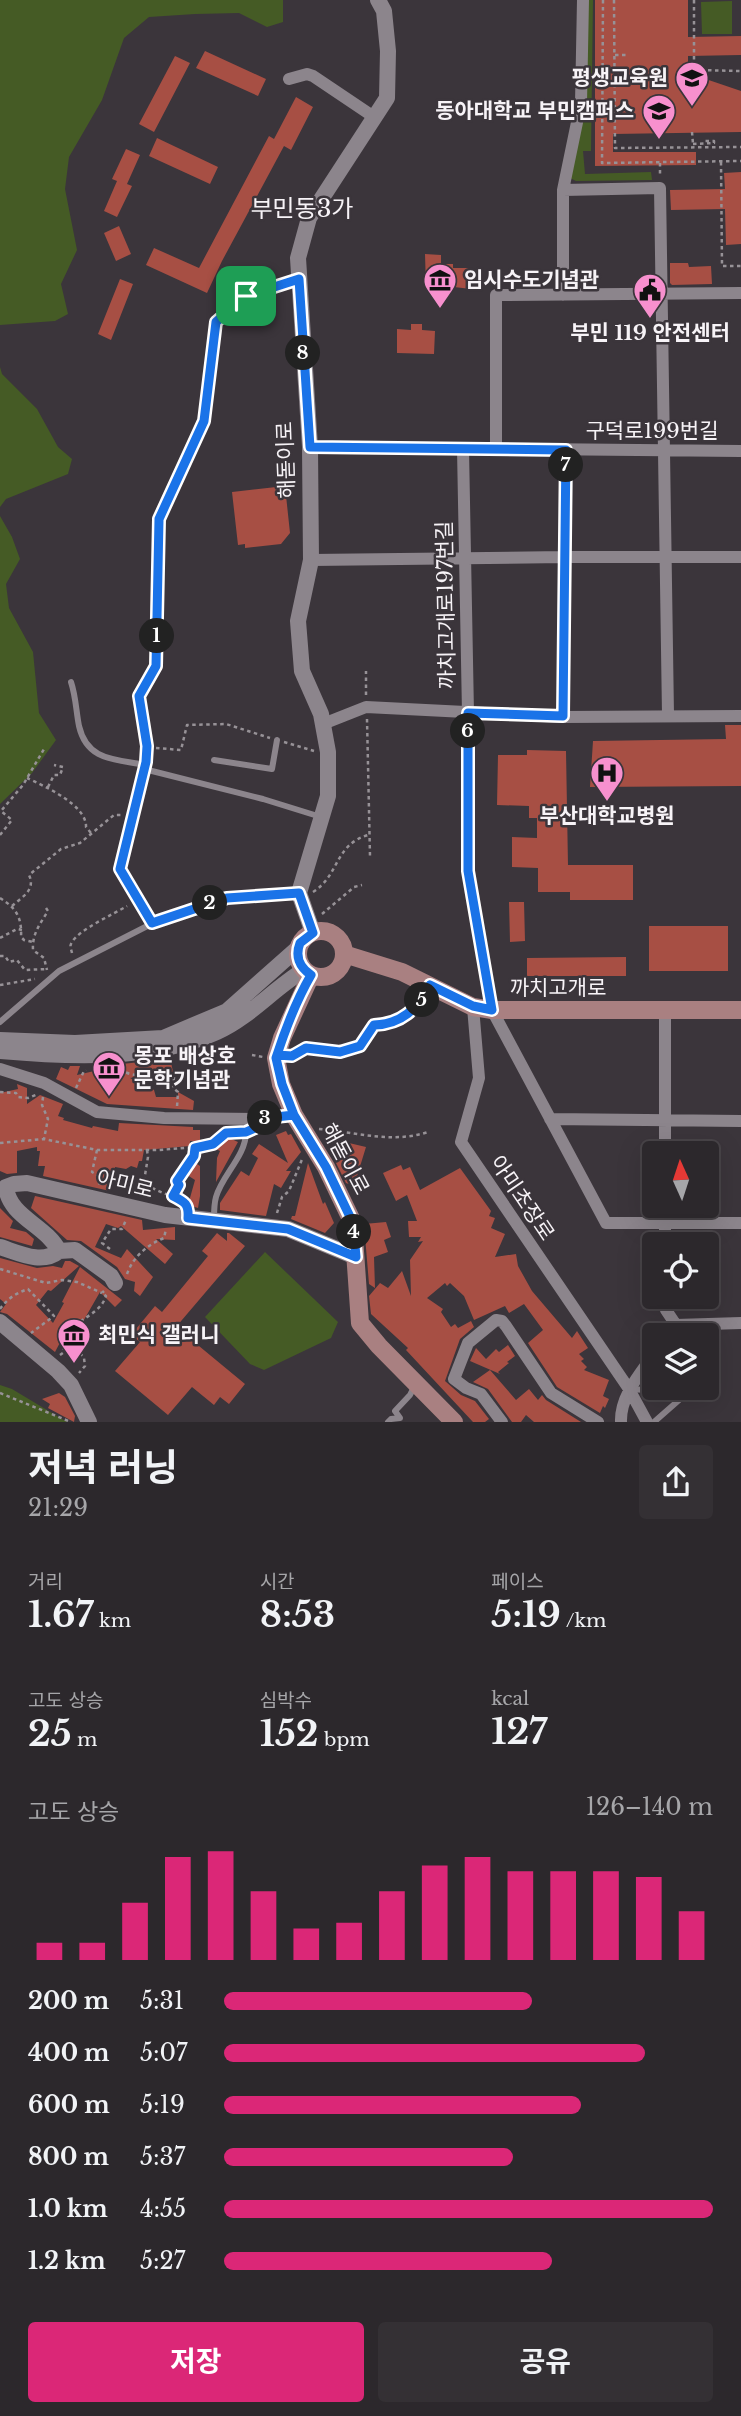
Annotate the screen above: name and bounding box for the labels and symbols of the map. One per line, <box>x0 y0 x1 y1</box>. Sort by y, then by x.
school or university icon: 평생교육원 <box>673 59 711 108</box>
place label: 평생교육원 <box>571 65 668 91</box>
school or university icon: 동아대학교 부민캠퍼스 <box>640 92 678 141</box>
place label: 동아대학교 부민캠퍼스 <box>435 98 634 124</box>
district label: 부민동3가 <box>250 194 354 223</box>
museum icon: 임시수도기념관 <box>421 261 459 310</box>
pin <box>216 266 276 326</box>
place label: 임시수도기념관 <box>464 267 599 293</box>
public building icon: 부민 119 안전센터 <box>631 271 669 320</box>
place label: 부민 119 안전센터 <box>570 320 730 346</box>
pin: 8 <box>286 336 320 370</box>
street label: 구덕로199번길 <box>586 418 718 444</box>
street label: 해돋이로 <box>272 421 300 499</box>
pin: 7 <box>548 448 584 482</box>
street label: 까치고개로197번길 <box>432 520 460 690</box>
pin: 1 <box>140 618 174 654</box>
pin: 6 <box>450 714 486 748</box>
hospital icon: 부산대학교병원 <box>588 754 626 803</box>
place label: 부산대학교병원 <box>539 803 675 829</box>
pin: 2 <box>192 886 228 920</box>
street label: 까치고개로 <box>510 975 606 1001</box>
pin: 5 <box>404 982 440 1018</box>
place label: 몽포 배상호 문학기념관 <box>134 1043 236 1093</box>
museum icon: 몽포 배상호 문학기념관 <box>90 1049 128 1098</box>
pin: 3 <box>247 1100 282 1136</box>
street label: 해돋이로 <box>315 1119 375 1199</box>
north arrow <box>642 1141 719 1218</box>
street label: 아미초장로 <box>484 1151 560 1245</box>
street label: 아미로 <box>94 1164 156 1204</box>
pin: 4 <box>336 1214 372 1250</box>
museum icon: 최민식 갤러니 <box>55 1316 93 1365</box>
place label: 최민식 갤러니 <box>98 1322 220 1348</box>

